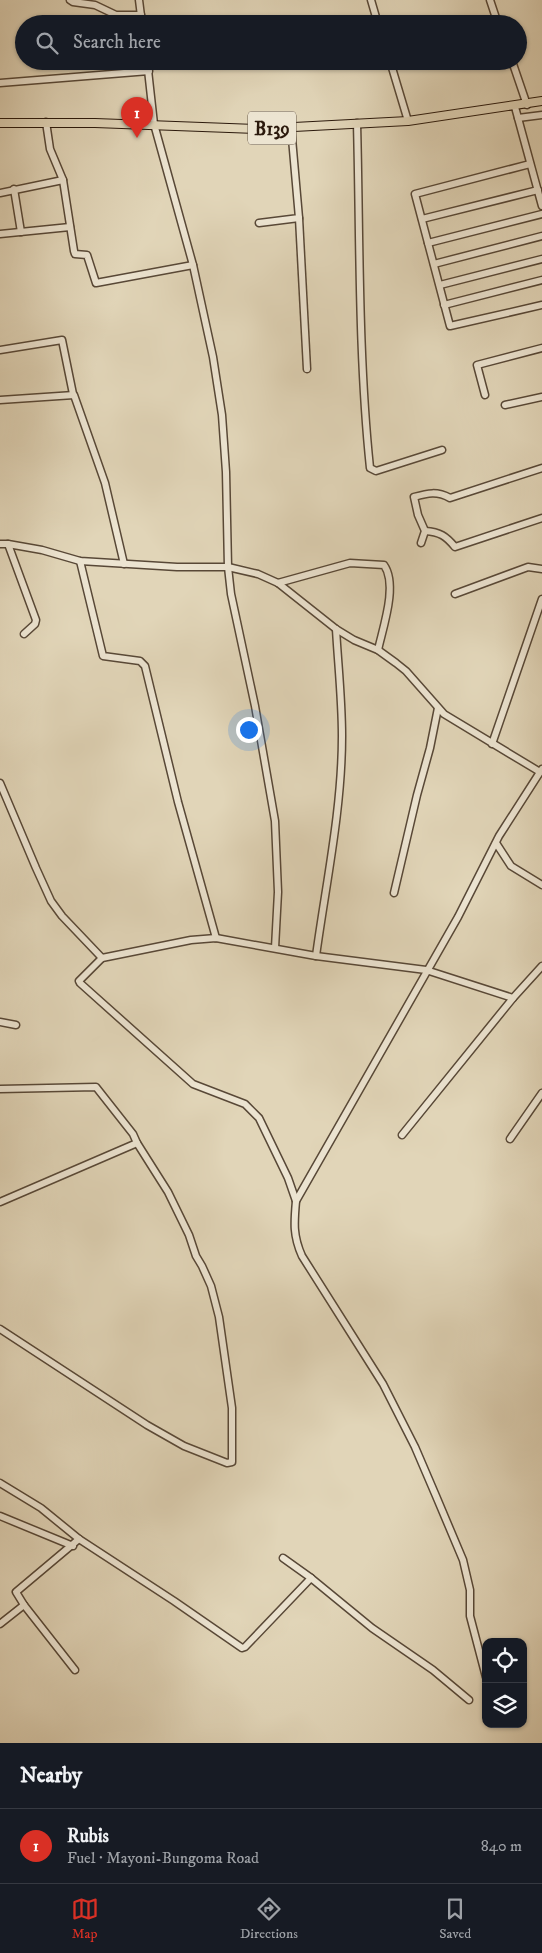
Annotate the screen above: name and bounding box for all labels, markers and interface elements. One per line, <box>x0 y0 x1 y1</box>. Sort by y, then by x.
search box <box>15 15 527 70</box>
icon: search <box>33 29 61 57</box>
text: Search here <box>73 31 161 54</box>
pin: 1 <box>121 97 153 138</box>
road number: B139 <box>248 112 296 144</box>
your location <box>236 717 262 743</box>
map controls <box>482 1638 527 1728</box>
button: locate <box>482 1638 527 1683</box>
button: layers <box>482 1683 527 1728</box>
text: Nearby <box>20 1763 82 1789</box>
text: Rubis <box>67 1825 109 1848</box>
text: 1 <box>33 1836 39 1856</box>
text: 840 m <box>481 1836 522 1856</box>
text: Fuel · Mayoni-Bungoma Road <box>67 1848 259 1868</box>
tab: Map <box>71 1895 99 1943</box>
tab: Directions <box>240 1895 298 1943</box>
tab: Saved <box>439 1895 471 1943</box>

